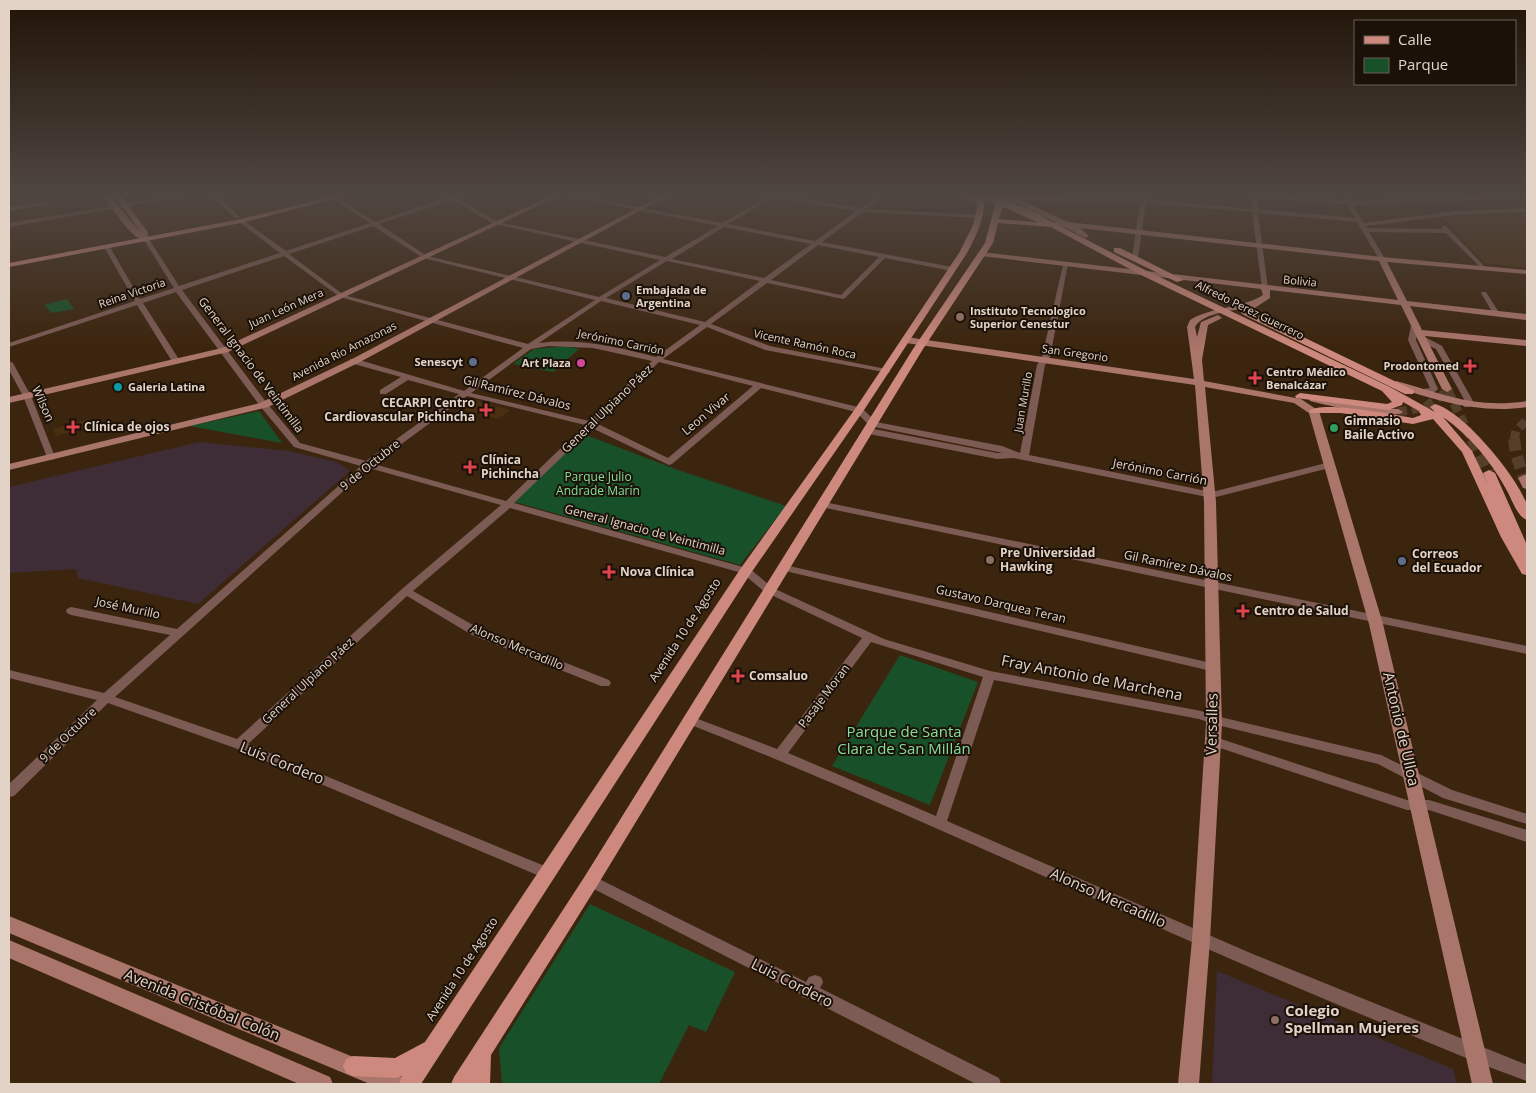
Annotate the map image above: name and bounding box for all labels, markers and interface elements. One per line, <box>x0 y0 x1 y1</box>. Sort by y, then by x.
legend <box>1354 20 1516 85</box>
text: Calle <box>1398 29 1432 49</box>
text: Parque <box>1398 54 1448 74</box>
street label: Bolivia <box>1283 271 1318 290</box>
street label: Reina Victoria <box>96 274 167 311</box>
street label: Alfredo Perez Guerrero <box>1193 277 1307 343</box>
place label: Embajada de Argentina <box>636 282 707 310</box>
street label: Juan León Mera <box>245 284 325 331</box>
marker: Embajada de Argentina <box>620 290 632 302</box>
street label: General Ignacio de Veintimilla <box>195 293 308 436</box>
place label: Instituto Tecnologico Superior Cenestur <box>970 303 1086 331</box>
marker: Instituto Tecnologico Superior Cenestur <box>954 311 966 323</box>
street label: Avenida Río Amazonas <box>289 318 399 384</box>
street label: Jerónimo Carrión <box>576 325 666 358</box>
street label: Vicente Ramón Roca <box>752 325 858 362</box>
street label: San Gregorio <box>1041 340 1110 365</box>
place label: Senescyt <box>415 354 463 369</box>
place label: Art Plaza <box>522 355 571 370</box>
marker: Senescyt <box>467 356 479 368</box>
marker: Art Plaza <box>575 357 587 369</box>
place label: Prodontomed <box>1383 358 1459 373</box>
marker: Prodontomed <box>1463 359 1477 373</box>
street label: General Ulpiano Páez <box>558 361 656 456</box>
place label: Centro Médico Benalcázar <box>1266 364 1346 392</box>
street label: Juan Murillo <box>1010 370 1035 434</box>
street label: Gil Ramírez Dávalos <box>461 371 573 414</box>
marker: Centro Médico Benalcázar <box>1248 371 1262 385</box>
place label: Galeria Latina <box>128 379 205 394</box>
marker: Galeria Latina <box>112 381 124 393</box>
street label: Wilson <box>28 383 59 424</box>
street label: Leon Vivar <box>678 388 734 439</box>
place label: CECARPI Centro Cardiovascular Pichincha <box>324 394 475 425</box>
marker: CECARPI Centro Cardiovascular Pichincha <box>479 403 493 417</box>
place label: Gimnasio Baile Activo <box>1344 412 1414 443</box>
place label: Clínica de ojos <box>84 418 169 435</box>
marker: Clínica de ojos <box>66 420 80 434</box>
marker: Gimnasio Baile Activo <box>1328 422 1340 434</box>
street label: 9 de Octubre <box>336 435 404 494</box>
place label: Clínica Pichincha <box>481 451 539 482</box>
street label: Jerónimo Carrión <box>1111 454 1209 489</box>
marker: Clínica Pichincha <box>463 460 477 474</box>
park label: Parque Julio Andrade Marín <box>556 468 640 499</box>
street label: General Ignacio de Veintimilla <box>563 500 727 559</box>
place label: Pre Universidad Hawking <box>1000 544 1095 575</box>
place label: Correos del Ecuador <box>1412 545 1483 576</box>
street label: Gil Ramírez Dávalos <box>1122 546 1234 585</box>
marker: Pre Universidad Hawking <box>984 554 996 566</box>
marker: Correos del Ecuador <box>1396 555 1408 567</box>
place label: Nova Clínica <box>620 563 694 580</box>
marker: Nova Clínica <box>602 565 616 579</box>
street label: Avenida 10 de Agosto <box>645 575 725 685</box>
street label: Gustavo Darquea Teran <box>934 580 1068 627</box>
street label: José Murillo <box>93 592 162 623</box>
place label: Centro de Salud <box>1254 602 1349 619</box>
marker: Centro de Salud <box>1236 604 1250 618</box>
street label: Alonso Mercadillo <box>468 619 566 674</box>
street label: General Ulpiano Páez <box>258 633 358 728</box>
street label: Fray Antonio de Marchena <box>1000 650 1185 704</box>
street label: Pasaje Moran <box>794 660 853 731</box>
place label: Comsaluo <box>749 667 808 684</box>
marker: Comsaluo <box>731 669 745 683</box>
street label: Antonio de Ulloa <box>1379 670 1425 788</box>
street label: Versalles <box>1200 693 1222 755</box>
street label: 9 de Octubre <box>36 703 100 766</box>
park label: Parque de Santa Clara de San Millán <box>837 721 971 758</box>
street label: Luis Cordero <box>237 736 327 788</box>
street label: Alonso Mercadillo <box>1047 863 1169 932</box>
street label: Avenida 10 de Agosto <box>422 914 502 1024</box>
street label: Luis Cordero <box>748 953 837 1011</box>
street label: Avenida Cristóbal Colón <box>122 964 283 1045</box>
place label: Colegio Spellman Mujeres <box>1285 1000 1419 1037</box>
marker: Colegio Spellman Mujeres <box>1269 1014 1281 1026</box>

